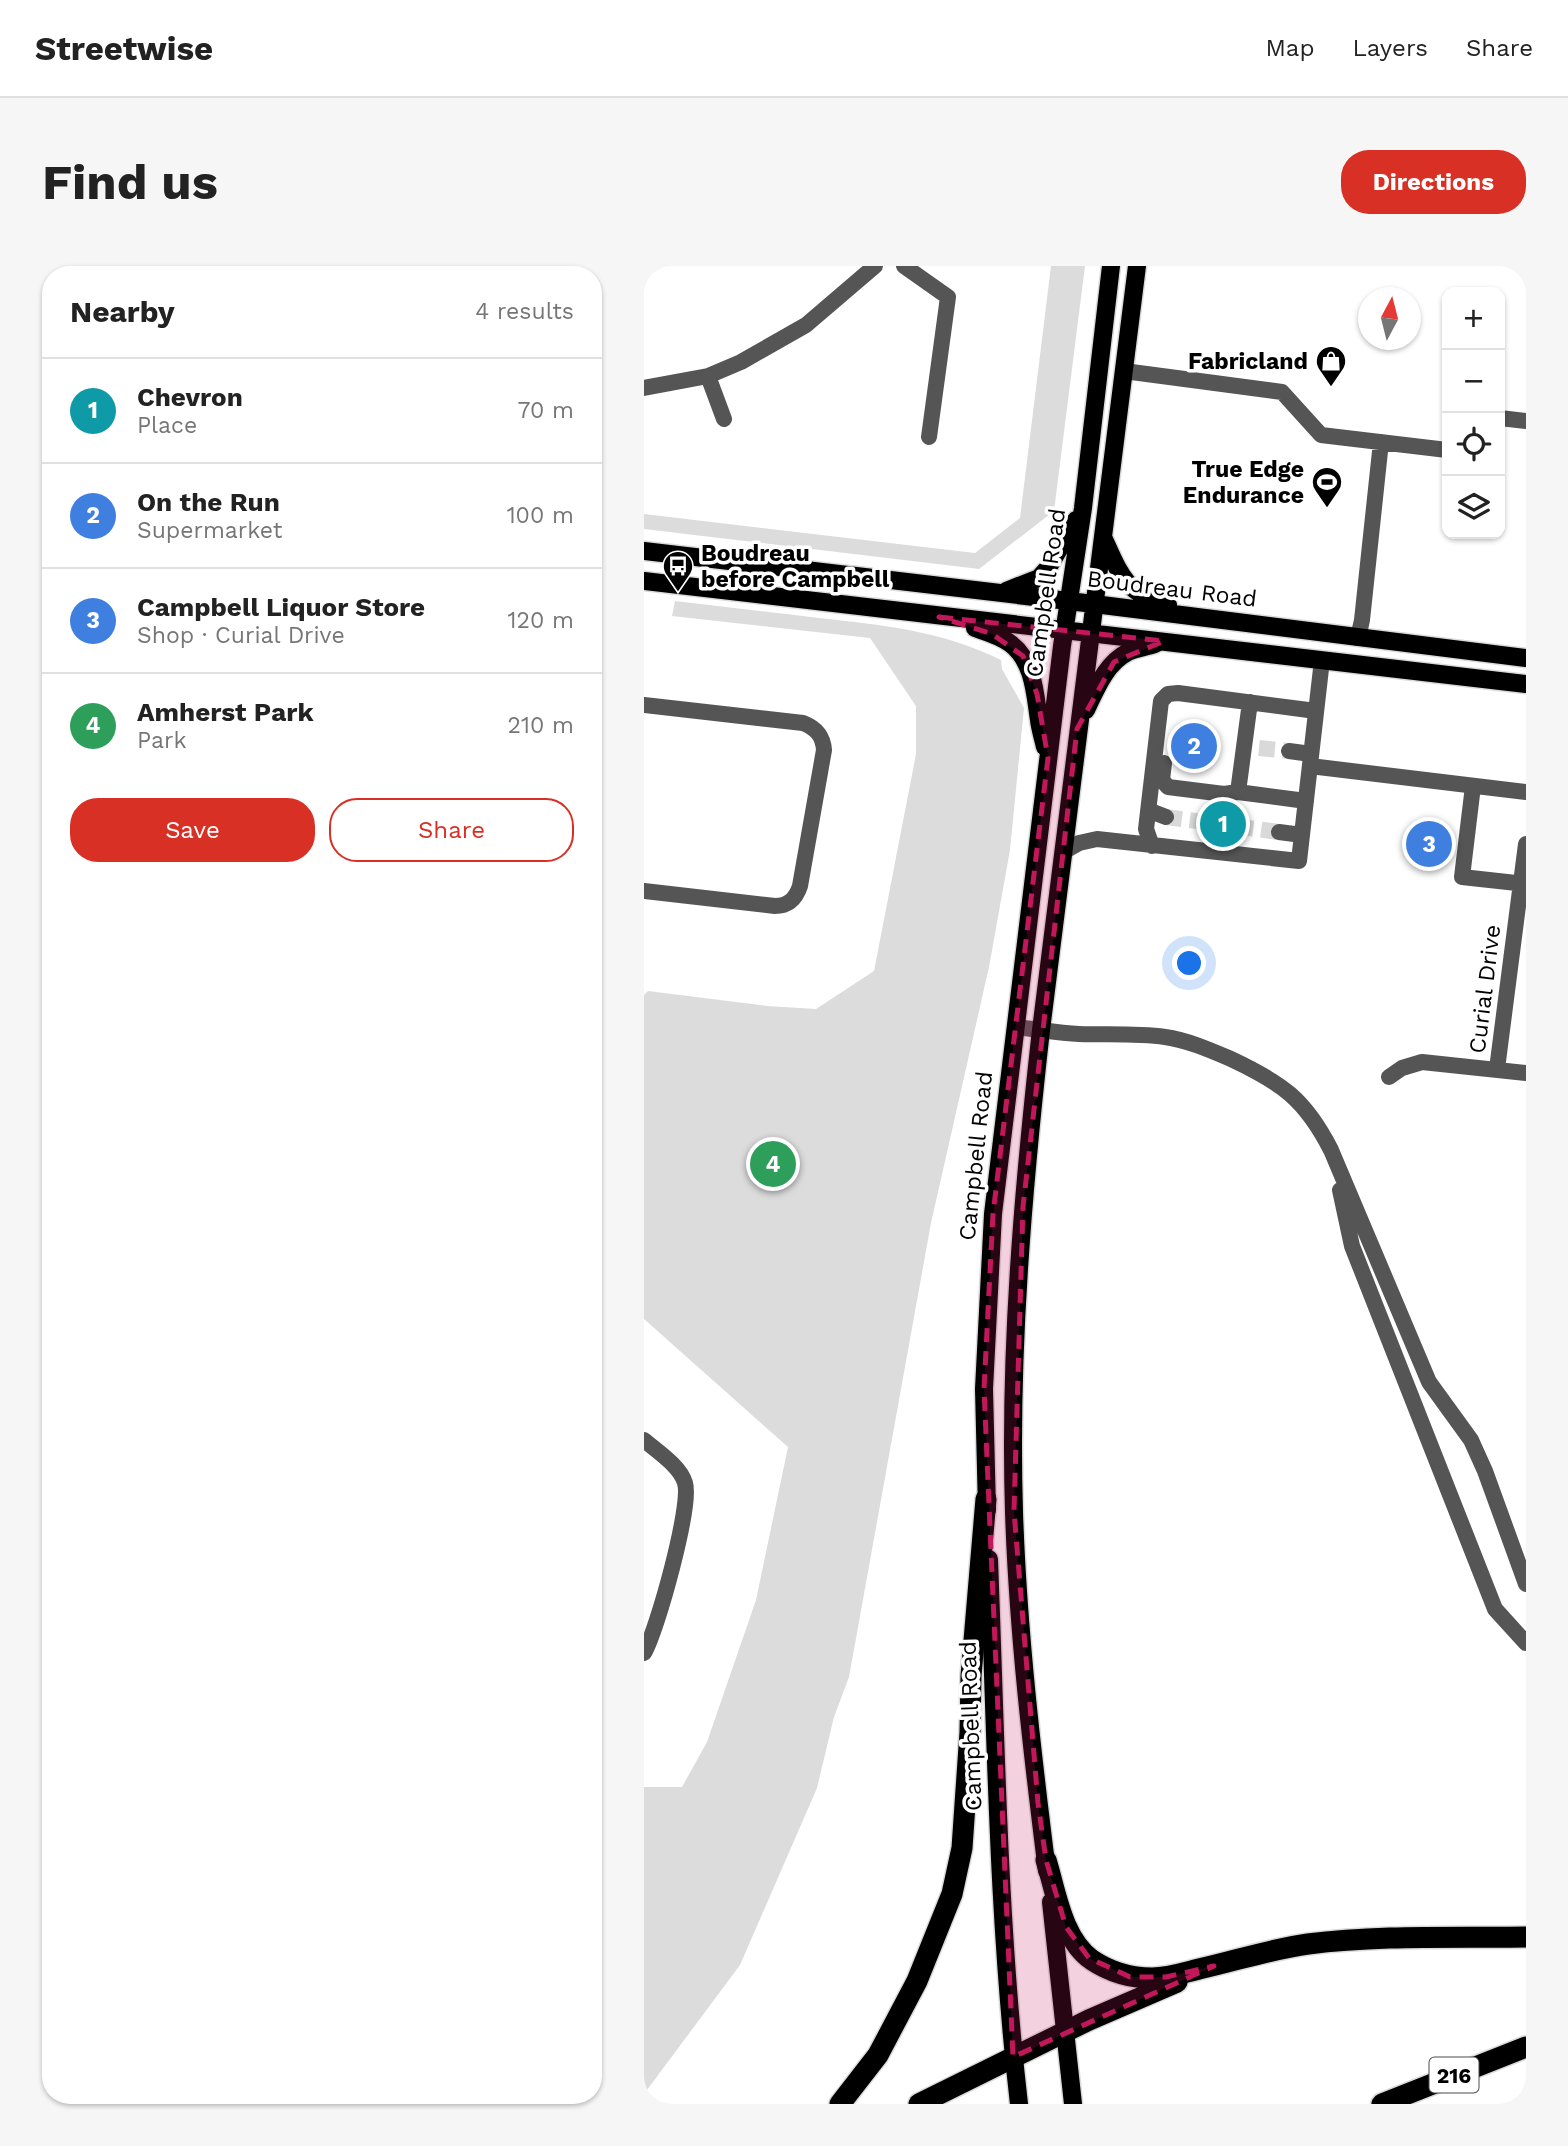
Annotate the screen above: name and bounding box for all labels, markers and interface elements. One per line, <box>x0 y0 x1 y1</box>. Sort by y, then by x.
text: Streetwise <box>35 29 213 68</box>
text: Map <box>1266 34 1314 62</box>
text: Layers <box>1352 34 1428 62</box>
text: Share <box>1466 34 1533 62</box>
button: Directions <box>1341 150 1526 214</box>
text: Find us <box>42 153 218 211</box>
north arrow <box>1358 287 1421 350</box>
map controls <box>1442 287 1505 539</box>
button: + <box>1442 287 1505 350</box>
text: Nearby <box>70 294 175 329</box>
text: 4 results <box>475 298 574 325</box>
shop icon: Fabricland <box>1314 344 1348 388</box>
place label: Fabricland <box>1188 348 1308 375</box>
button: − <box>1442 350 1505 413</box>
text: Chevron <box>137 382 243 412</box>
text: 1 <box>88 397 98 424</box>
text: 70 m <box>517 397 574 424</box>
text: Place <box>137 412 197 439</box>
button: locate <box>1442 413 1505 476</box>
place label: True Edge Endurance <box>1183 456 1304 509</box>
sports icon: True Edge Endurance <box>1310 465 1344 509</box>
button: layers <box>1442 476 1505 539</box>
text: On the Run <box>137 487 280 517</box>
text: 2 <box>86 502 100 529</box>
text: 100 m <box>507 502 574 529</box>
street label: Campbell Road <box>1021 507 1071 679</box>
text: Supermarket <box>137 517 282 544</box>
place label: Boudreau before Campbell <box>701 540 890 593</box>
bus stop icon: Boudreau before Campbell <box>661 549 695 593</box>
street label: Boudreau Road <box>1086 565 1258 613</box>
text: Campbell Liquor Store <box>137 592 425 622</box>
text: 3 <box>86 607 100 634</box>
text: 120 m <box>508 607 574 634</box>
text: Shop · Curial Drive <box>137 622 345 649</box>
text: Amherst Park <box>137 697 314 727</box>
text: 4 <box>86 712 100 739</box>
text: 210 m <box>508 712 574 739</box>
pin: 2 <box>1171 720 1217 772</box>
text: Park <box>137 727 186 754</box>
button: Save <box>70 798 315 862</box>
button: Share <box>329 798 574 862</box>
pin: 1 <box>1200 798 1246 850</box>
pin: 3 <box>1406 818 1452 870</box>
street label: Curial Drive <box>1464 923 1506 1055</box>
your location <box>1172 946 1206 980</box>
street label: Campbell Road <box>954 1070 998 1242</box>
pin: 4 <box>750 1138 796 1190</box>
street label: Campbell Road <box>955 1641 987 1811</box>
road number: 216 <box>1430 2058 1478 2092</box>

